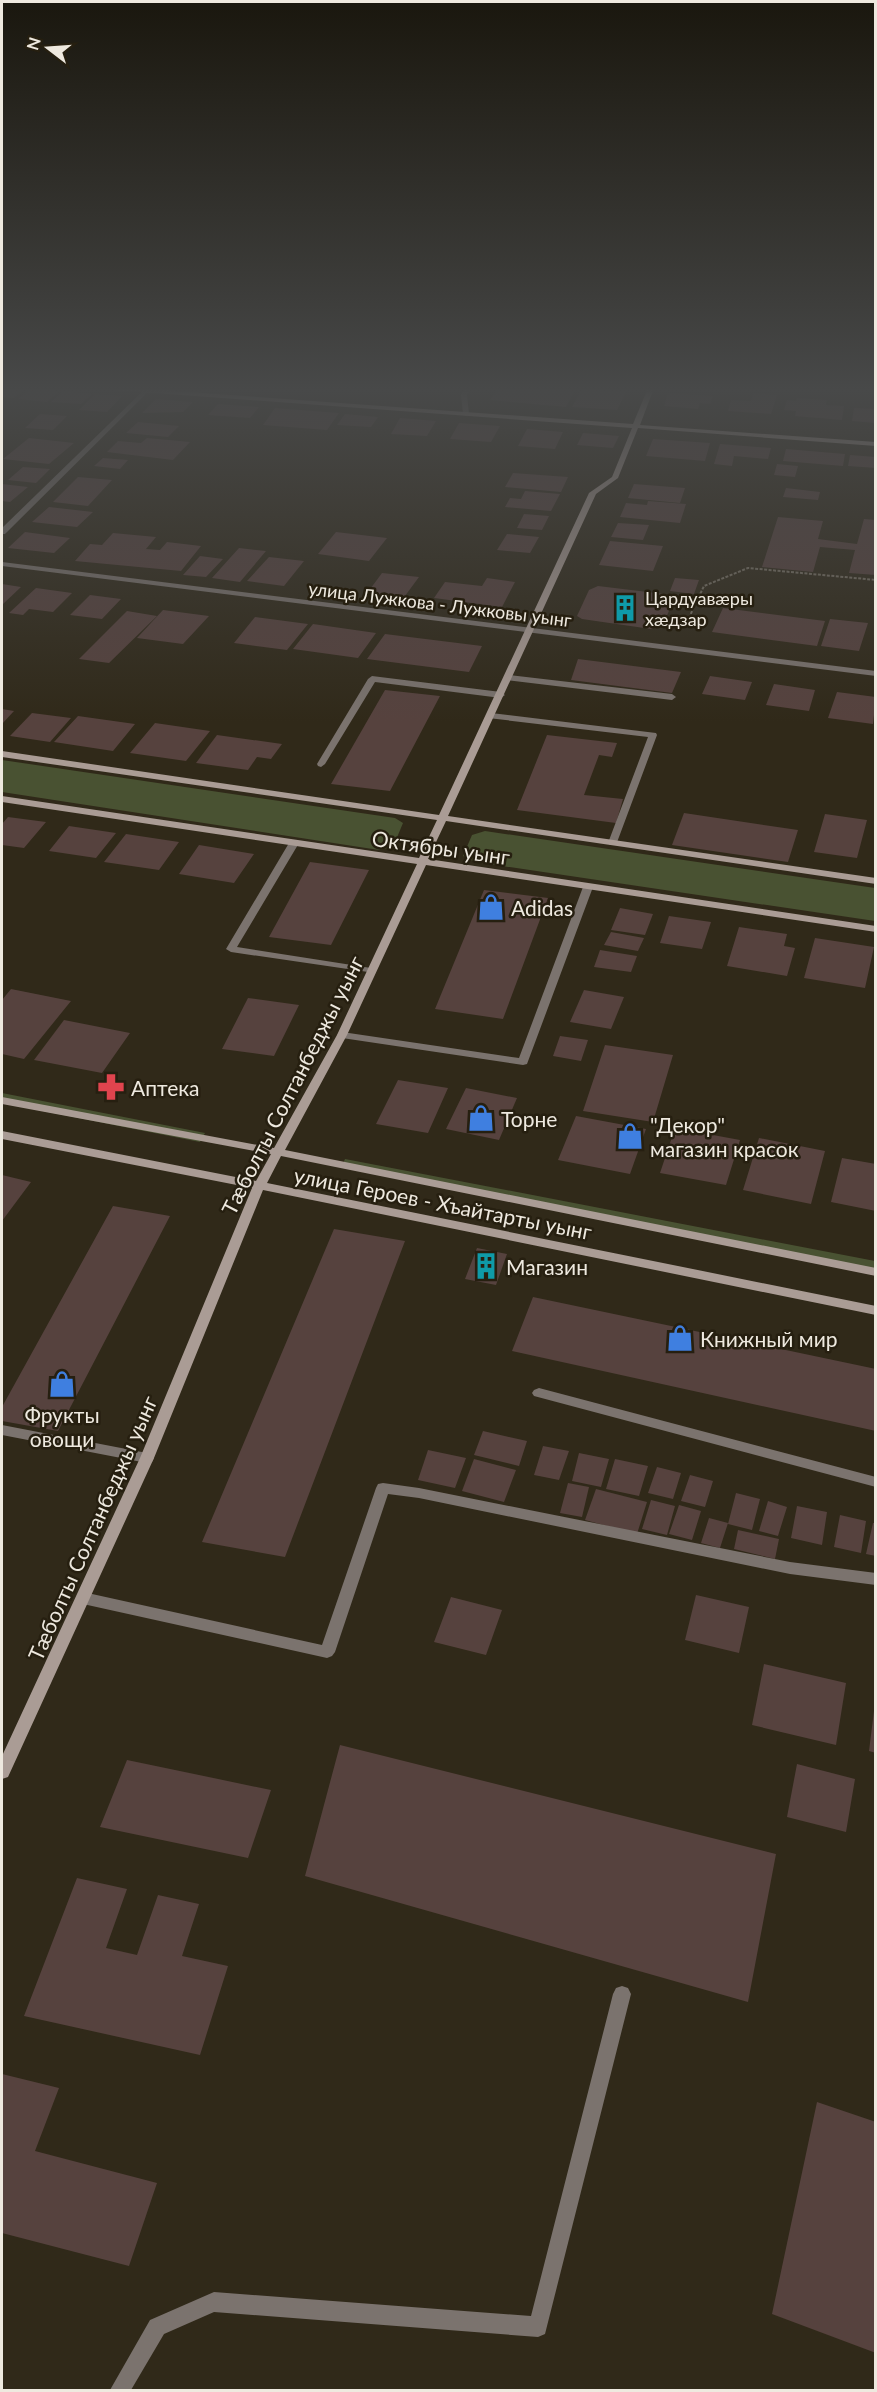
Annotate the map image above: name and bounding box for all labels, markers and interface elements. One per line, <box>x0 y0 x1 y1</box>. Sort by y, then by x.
north arrow <box>18 18 78 78</box>
text: N <box>22 35 44 52</box>
street label: улица Лужкова - Лужковы уынг <box>307 577 573 631</box>
place label: Цардуавæры хæдзар <box>645 587 753 630</box>
building icon: Цардуавæры хæдзар <box>610 593 640 623</box>
street label: Октябры уынг <box>370 825 512 869</box>
shop icon: Adidas <box>476 892 506 922</box>
place label: Adidas <box>511 895 573 920</box>
street label: Тæболты Солтанбеджы уынг <box>216 951 368 1218</box>
pharmacy icon: Аптека <box>96 1072 126 1102</box>
place label: Аптека <box>131 1075 200 1100</box>
shop icon: Торне <box>466 1103 496 1133</box>
place label: Торне <box>501 1106 557 1131</box>
place label: "Декор" магазин красок <box>650 1112 799 1161</box>
shop icon: "Декор" магазин красок <box>615 1121 645 1151</box>
street label: улица Героев - Хъайтарты уынг <box>292 1162 594 1244</box>
building icon: Магазин <box>471 1251 501 1281</box>
place label: Магазин <box>506 1254 588 1279</box>
shop icon: Книжный мир <box>665 1323 695 1353</box>
place label: Книжный мир <box>700 1326 837 1351</box>
shop icon: Фрукты овощи <box>47 1369 77 1399</box>
street label: Тæболты Солтанбеджы уынг <box>22 1392 162 1664</box>
place label: Фрукты овощи <box>24 1402 100 1451</box>

